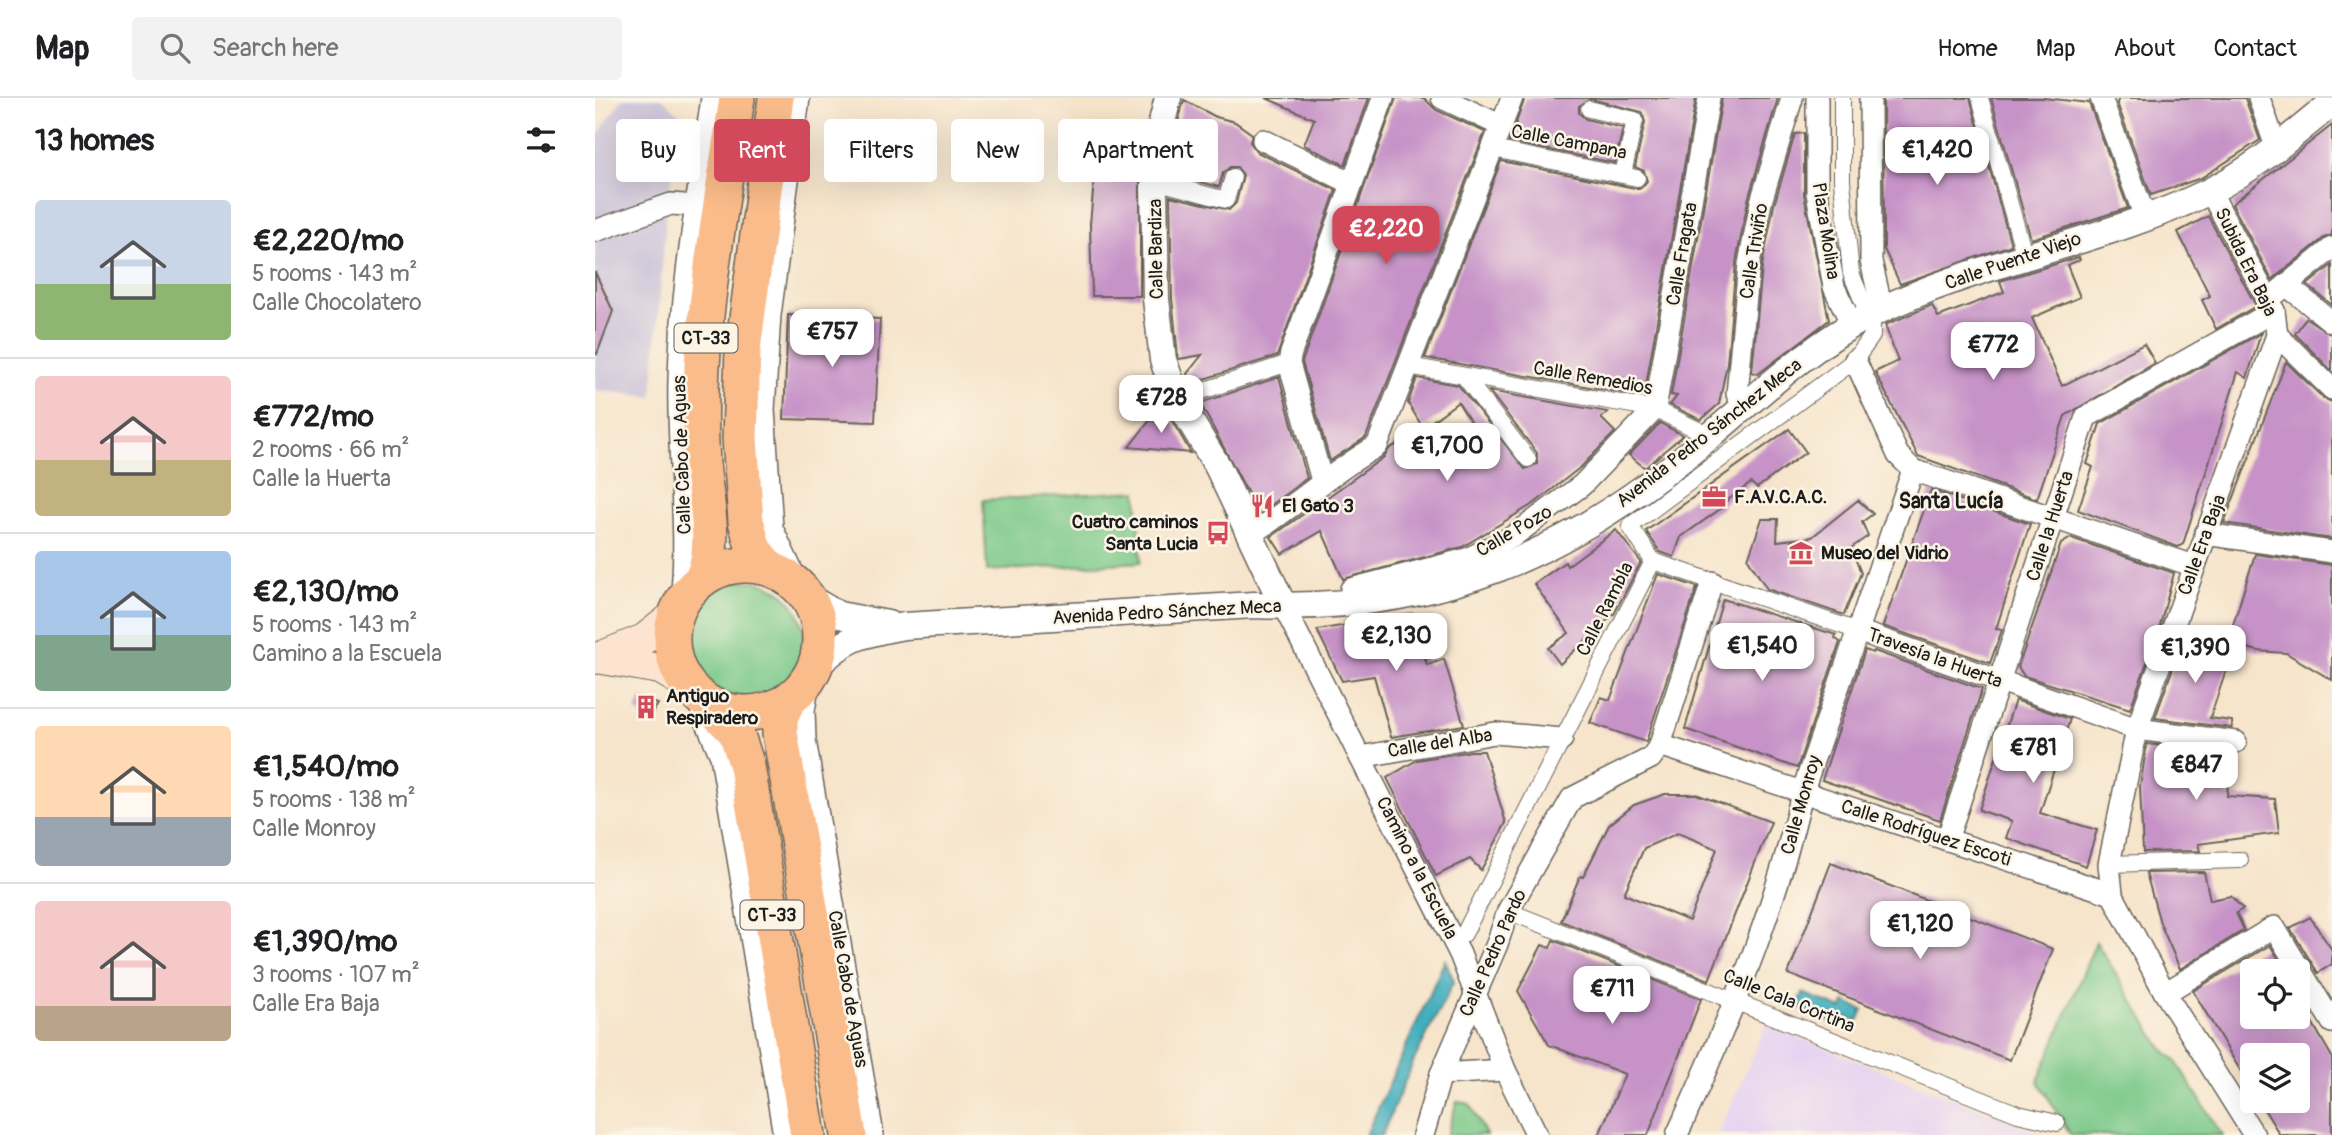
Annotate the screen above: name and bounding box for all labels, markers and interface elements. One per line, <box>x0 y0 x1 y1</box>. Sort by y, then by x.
search box <box>132 17 622 80</box>
text: Map <box>35 28 90 69</box>
icon: search <box>156 29 194 67</box>
text: Search here <box>212 32 339 64</box>
text: Home <box>1937 34 1998 63</box>
text: Map <box>2036 34 2076 63</box>
text: About <box>2114 34 2176 63</box>
text: Contact <box>2214 34 2297 63</box>
chip: Buy <box>616 119 700 182</box>
chip: Rent <box>714 119 810 182</box>
chip: Filters <box>824 119 937 182</box>
chip: New <box>951 119 1044 182</box>
chip: Apartment <box>1058 119 1218 182</box>
street label: Calle Campana <box>1509 119 1629 165</box>
icon: filters <box>522 121 560 159</box>
text: 13 homes <box>35 122 154 159</box>
pin: €1,420 <box>1880 127 1994 187</box>
text: €1,420 <box>1901 135 1973 164</box>
street label: Plaza Molina <box>1806 181 1846 281</box>
street label: Calle Bardiza <box>1143 198 1169 299</box>
street label: Calle Fragata <box>1661 200 1703 308</box>
street label: Calle Triviño <box>1735 201 1773 301</box>
street label: Subida Era Baja <box>2209 204 2283 320</box>
pin: €2,220 <box>1329 206 1443 266</box>
text: €2,220 <box>1348 214 1424 243</box>
text: €2,220/mo <box>252 222 404 259</box>
street label: Calle Puente Viejo <box>1942 226 2084 296</box>
icon: home <box>91 228 175 312</box>
text: 5 rooms · 143 m² <box>252 259 417 288</box>
text: Calle Chocolatero <box>252 288 422 317</box>
pin: €757 <box>791 310 873 369</box>
text: €757 <box>806 317 858 346</box>
pin: €772 <box>1952 322 2034 382</box>
road number: CT-33 <box>675 324 737 352</box>
text: €772 <box>1967 330 2019 359</box>
street label: Avenida Pedro Sánchez Meca <box>1611 353 1807 513</box>
street label: Calle Remedios <box>1531 356 1655 400</box>
street label: Calle Cabo de Aguas <box>667 375 697 535</box>
pin: €728 <box>1120 376 1202 435</box>
text: €728 <box>1135 383 1187 412</box>
text: €772/mo <box>252 398 374 435</box>
icon: home <box>91 404 175 488</box>
pin: €1,700 <box>1390 424 1504 483</box>
text: €1,700 <box>1410 431 1484 460</box>
text: 2 rooms · 66 m² <box>252 435 409 464</box>
text: Calle la Huerta <box>252 464 391 493</box>
street label: Calle la Huerta <box>2021 468 2079 584</box>
office icon: F.A.V.C.A.C. <box>1700 483 1728 511</box>
place label: F.A.V.C.A.C. <box>1734 485 1827 509</box>
district label: Santa Lucía <box>1899 488 2004 515</box>
street label: Calle Era Baja <box>2173 491 2231 599</box>
restaurant icon: El Gato 3 <box>1248 492 1276 520</box>
place label: El Gato 3 <box>1282 494 1354 518</box>
street label: Calle Pozo <box>1472 500 1556 562</box>
place label: Cuatro caminos Santa Lucia <box>1072 510 1199 556</box>
bus stop icon: Cuatro caminos Santa Lucia <box>1204 519 1232 547</box>
museum icon: Museo del Vidrio <box>1787 539 1815 567</box>
place label: Museo del Vidrio <box>1821 541 1949 565</box>
street label: Calle Rambla <box>1571 558 1639 660</box>
text: €2,130/mo <box>252 573 399 610</box>
icon: home <box>91 579 175 663</box>
street label: Avenida Pedro Sánchez Meca <box>1052 594 1282 630</box>
text: 5 rooms · 143 m² <box>252 610 417 639</box>
pin: €2,130 <box>1339 614 1453 673</box>
text: €2,130 <box>1360 621 1432 650</box>
street label: Travesía la Huerta <box>1864 622 2006 694</box>
pin: €1,540 <box>1705 624 1819 683</box>
pin: €1,390 <box>2138 626 2252 685</box>
text: €1,540 <box>1726 631 1798 660</box>
text: €1,390 <box>2160 633 2230 662</box>
text: Camino a la Escuela <box>252 639 442 668</box>
place label: Antiguo Respiradero <box>666 684 759 730</box>
building icon: Antiguo Respiradero <box>632 693 660 721</box>
street label: Calle del Alba <box>1386 723 1494 763</box>
pin: €781 <box>1992 726 2074 785</box>
text: €781 <box>2009 733 2057 762</box>
pin: €847 <box>2155 742 2237 802</box>
text: €1,540/mo <box>252 748 399 785</box>
text: €847 <box>2170 750 2222 779</box>
street label: Calle Monroy <box>1775 753 1827 857</box>
icon: home <box>91 754 175 838</box>
text: 5 rooms · 138 m² <box>252 785 416 814</box>
street label: Camino a la Escuela <box>1371 793 1463 943</box>
street label: Calle Rodríguez Escoti <box>1838 794 2014 872</box>
text: Calle Monroy <box>252 814 376 843</box>
street label: Calle Pedro Pardo <box>1454 885 1532 1021</box>
road number: CT-33 <box>741 900 803 930</box>
pin: €1,120 <box>1863 902 1977 961</box>
street label: Calle Cabo de Aguas <box>822 909 874 1070</box>
text: €1,120 <box>1886 909 1954 938</box>
text: €1,390/mo <box>252 923 397 960</box>
icon: home <box>91 929 175 1013</box>
map controls <box>2240 959 2310 1113</box>
button: locate <box>2240 959 2310 1029</box>
text: 3 rooms · 107 m² <box>252 960 420 989</box>
street label: Calle Cala Cortina <box>1719 964 1859 1038</box>
pin: €711 <box>1571 967 1653 1026</box>
text: €711 <box>1589 974 1635 1003</box>
text: Calle Era Baja <box>252 989 380 1018</box>
button: layers <box>2240 1043 2310 1113</box>

